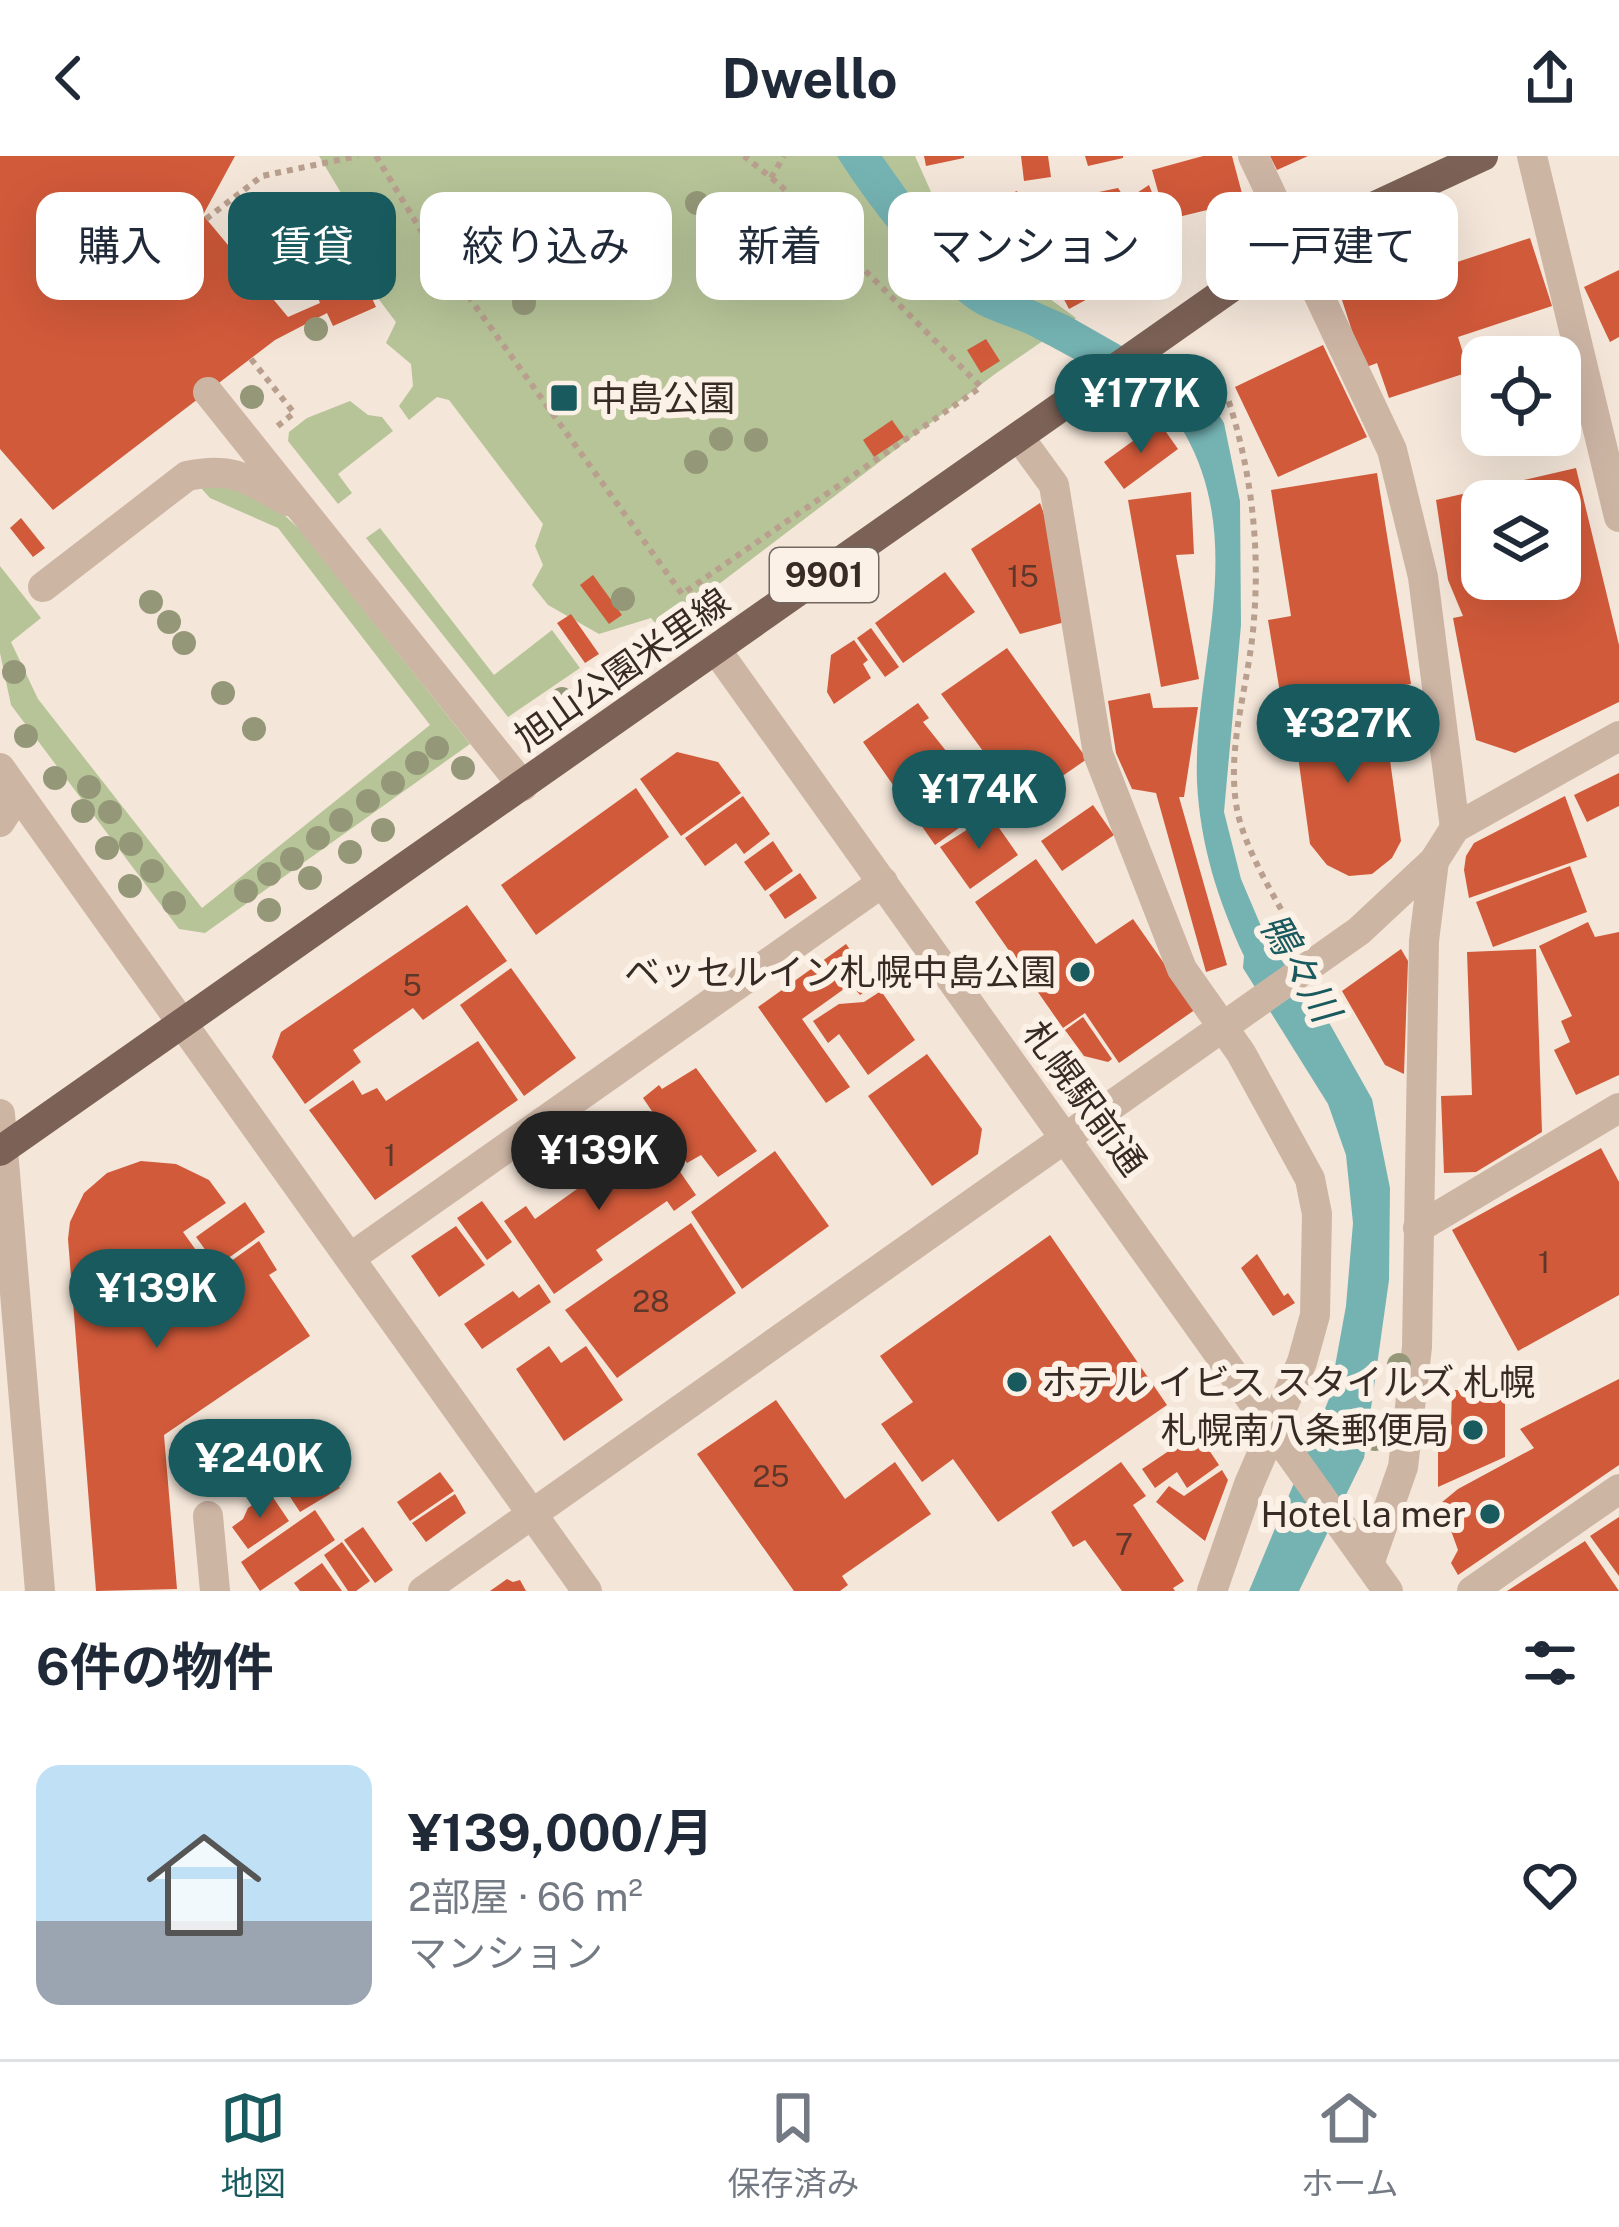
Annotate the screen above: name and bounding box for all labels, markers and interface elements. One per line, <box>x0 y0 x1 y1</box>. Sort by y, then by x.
icon: back <box>36 45 102 111</box>
icon: share <box>1517 45 1583 111</box>
text: Dwello <box>722 47 897 110</box>
chip: 購入 <box>36 192 204 300</box>
chip: 賃貸 <box>228 192 396 300</box>
chip: 絞り込み <box>420 192 672 300</box>
chip: 新着 <box>696 192 864 300</box>
chip: マンション <box>888 192 1182 300</box>
chip: 一戸建て <box>1206 192 1458 300</box>
map controls <box>1461 336 1581 600</box>
button: locate <box>1461 336 1581 456</box>
pin: ¥177K <box>1057 354 1225 456</box>
text: ¥177K <box>1081 370 1201 416</box>
place label: 中島公園 <box>591 377 735 419</box>
marker: 中島公園 <box>548 382 580 414</box>
button: layers <box>1461 480 1581 600</box>
road number: 9901 <box>770 548 878 602</box>
house number: 15 <box>1007 558 1039 594</box>
street label: 旭山公園米里線 <box>507 580 737 758</box>
pin: ¥327K <box>1264 684 1432 786</box>
text: ¥327K <box>1284 700 1412 746</box>
pin: ¥174K <box>895 750 1063 852</box>
text: ¥174K <box>919 766 1039 812</box>
water label: 鴨々川 <box>1251 905 1351 1033</box>
place label: ベッセルイン札幌中島公園 <box>624 951 1056 993</box>
marker: ベッセルイン札幌中島公園 <box>1067 959 1093 985</box>
house number: 5 <box>402 967 422 1003</box>
street label: 札幌駅前通 <box>1015 1013 1155 1183</box>
pin: ¥139K <box>515 1111 683 1213</box>
text: ¥139K <box>538 1127 660 1173</box>
house number: 1 <box>384 1137 396 1173</box>
house number: 1 <box>1538 1244 1550 1280</box>
pin: ¥139K <box>73 1249 241 1351</box>
text: ¥139K <box>96 1265 218 1311</box>
house number: 28 <box>632 1283 670 1319</box>
place label: ホテル イビス スタイルズ 札幌 <box>1041 1361 1535 1403</box>
marker: ホテル イビス スタイルズ 札幌 <box>1004 1369 1030 1395</box>
place label: 札幌南八条郵便局 <box>1161 1409 1449 1451</box>
marker: 札幌南八条郵便局 <box>1460 1417 1486 1443</box>
pin: ¥240K <box>176 1419 344 1521</box>
text: ¥240K <box>195 1435 325 1481</box>
house number: 25 <box>752 1458 790 1494</box>
place label: Hotel la mer <box>1261 1493 1466 1535</box>
marker: Hotel la mer <box>1477 1501 1503 1527</box>
house number: 7 <box>1115 1526 1133 1562</box>
icon: filters <box>1517 1630 1583 1696</box>
text: 6件の物件 <box>36 1637 274 1696</box>
text: ¥139,000/月 <box>408 1803 714 1862</box>
icon: home <box>132 1813 276 1957</box>
icon: heart <box>1517 1852 1583 1918</box>
text: 2部屋 · 66 m² <box>408 1874 643 1920</box>
text: マンション <box>408 1930 603 1976</box>
tab: 地図 <box>220 2085 286 2205</box>
tab: 保存済み <box>727 2085 859 2205</box>
tab: ホーム <box>1300 2085 1398 2205</box>

